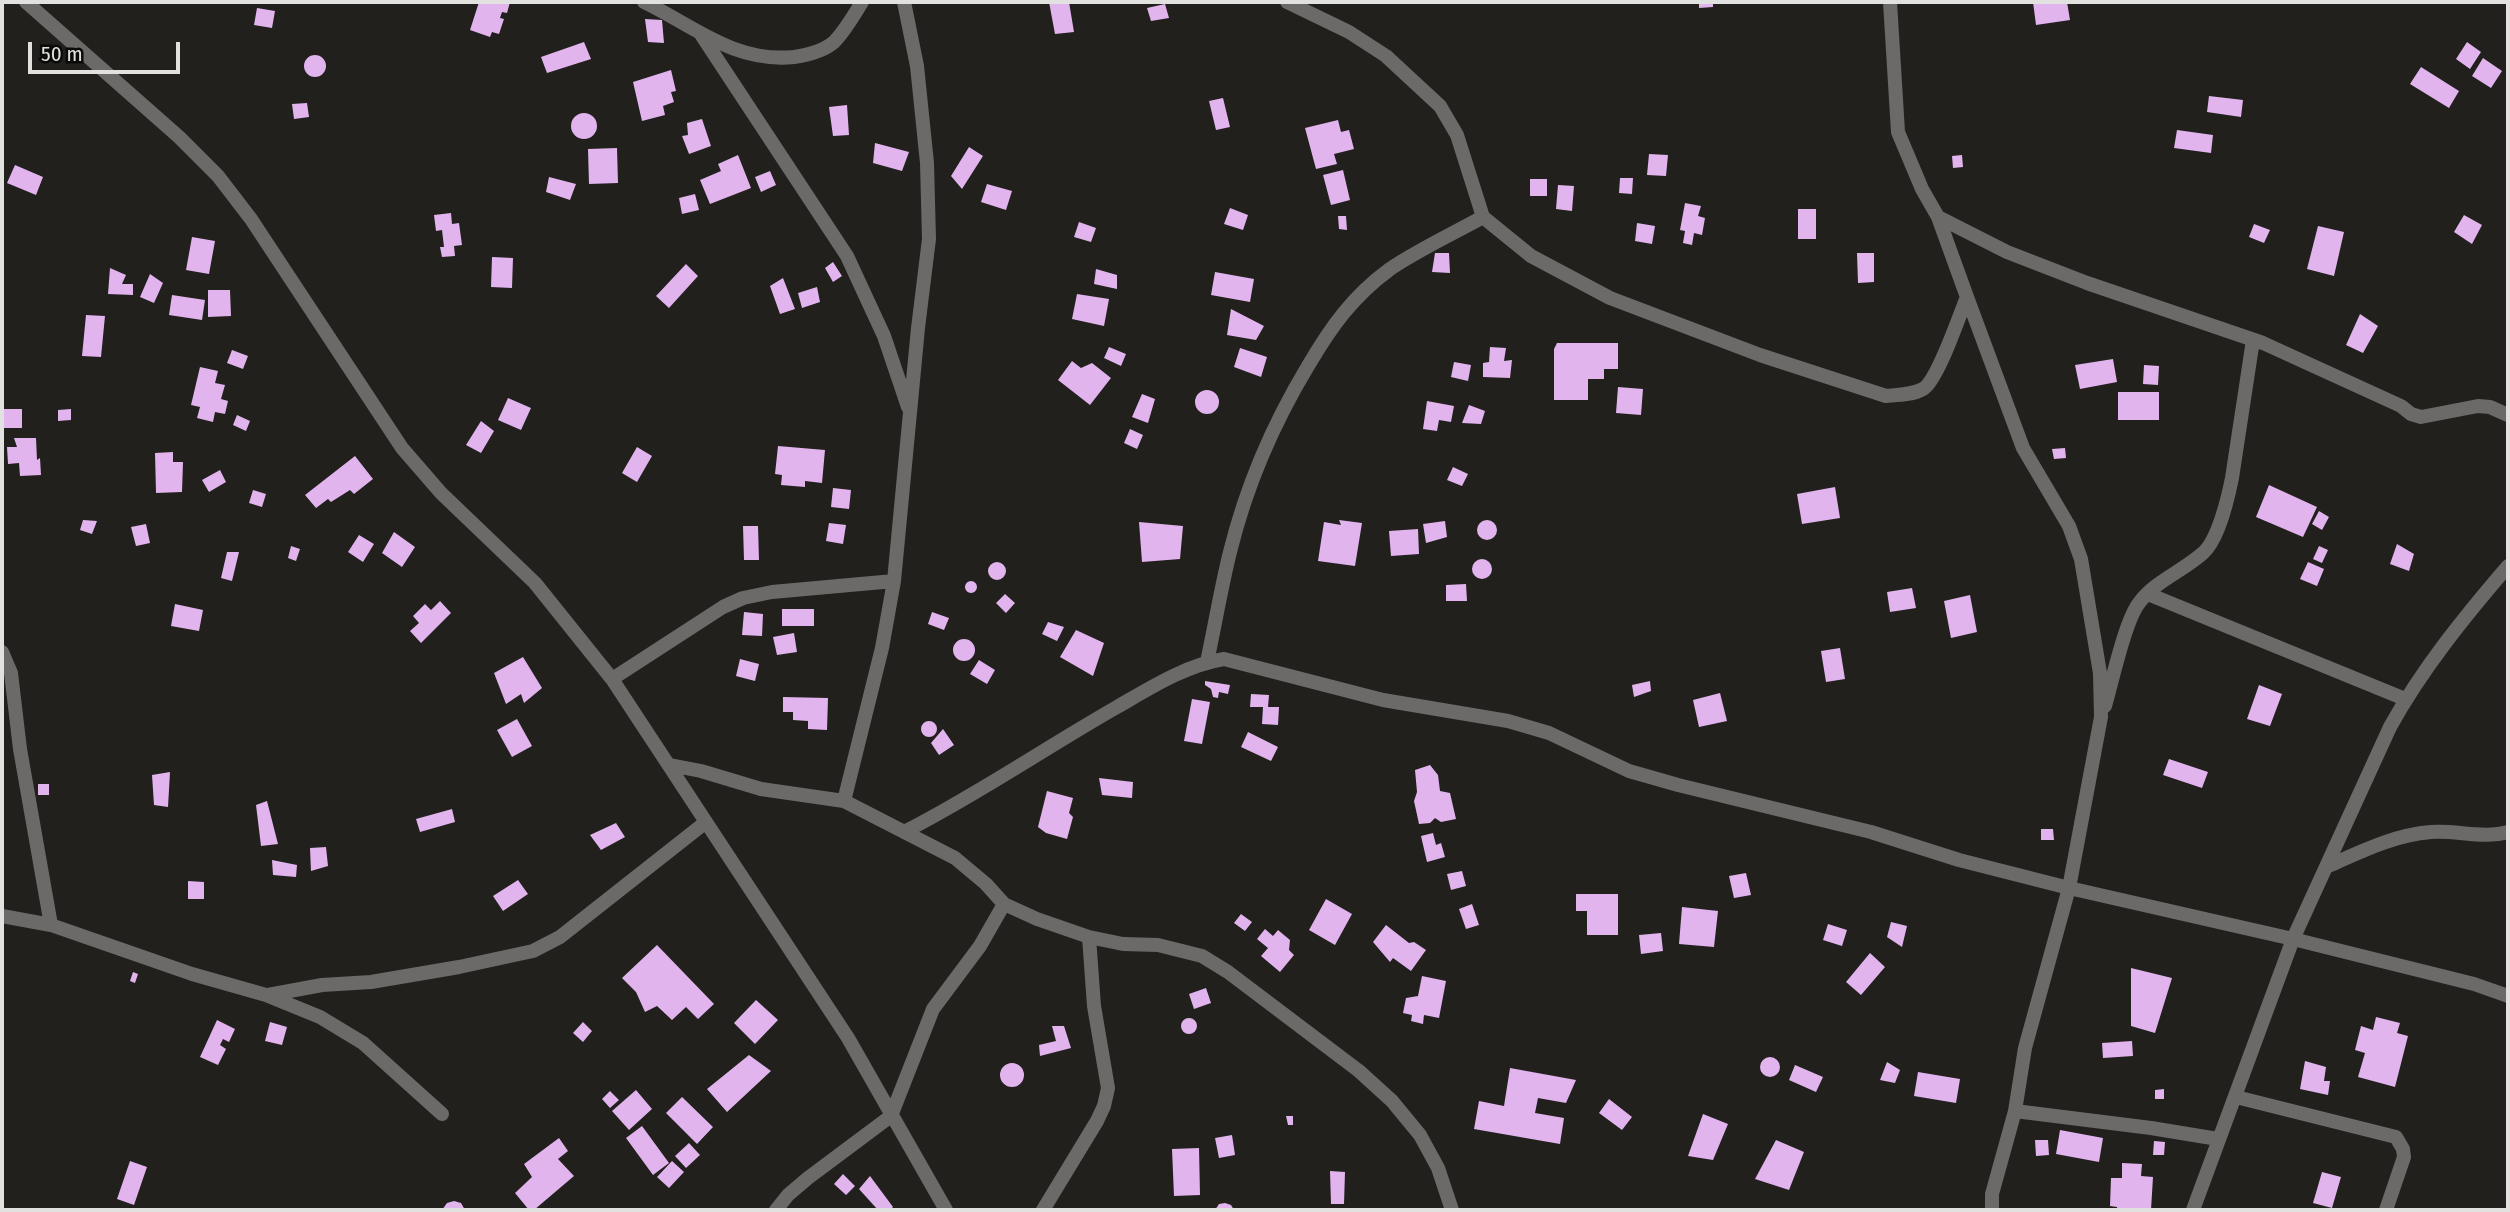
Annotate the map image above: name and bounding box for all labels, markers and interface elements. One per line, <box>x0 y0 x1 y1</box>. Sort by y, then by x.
scale bar <box>32 28 184 72</box>
text: 50 m <box>41 41 83 67</box>

